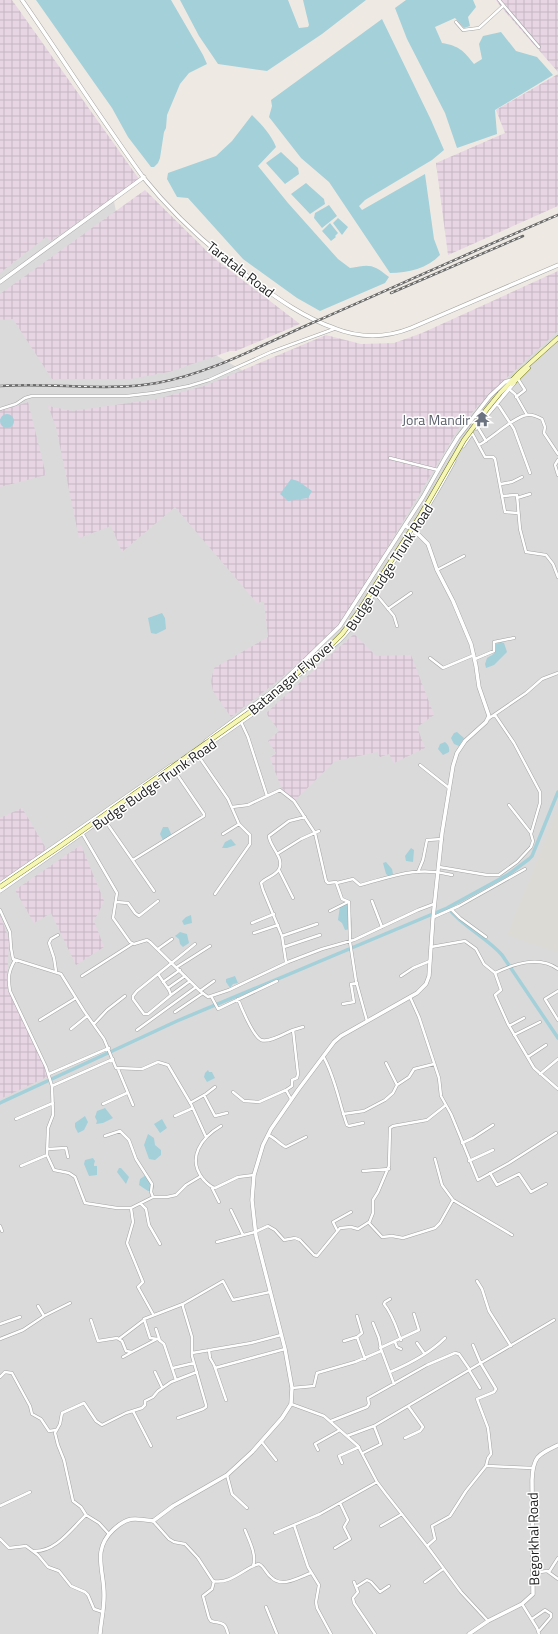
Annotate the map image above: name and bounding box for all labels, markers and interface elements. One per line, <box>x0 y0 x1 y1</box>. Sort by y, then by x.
street label: Taratala Road <box>203 236 279 302</box>
place label: Jora Mandir <box>402 409 470 430</box>
temple icon: Jora Mandir <box>473 410 491 428</box>
street label: Budge Budge Trunk Road <box>340 499 438 635</box>
street label: Batanagar Flyover <box>243 634 339 720</box>
street label: Budge Budge Trunk Road <box>87 733 221 835</box>
street label: Begorkhal Road <box>522 1492 544 1586</box>

